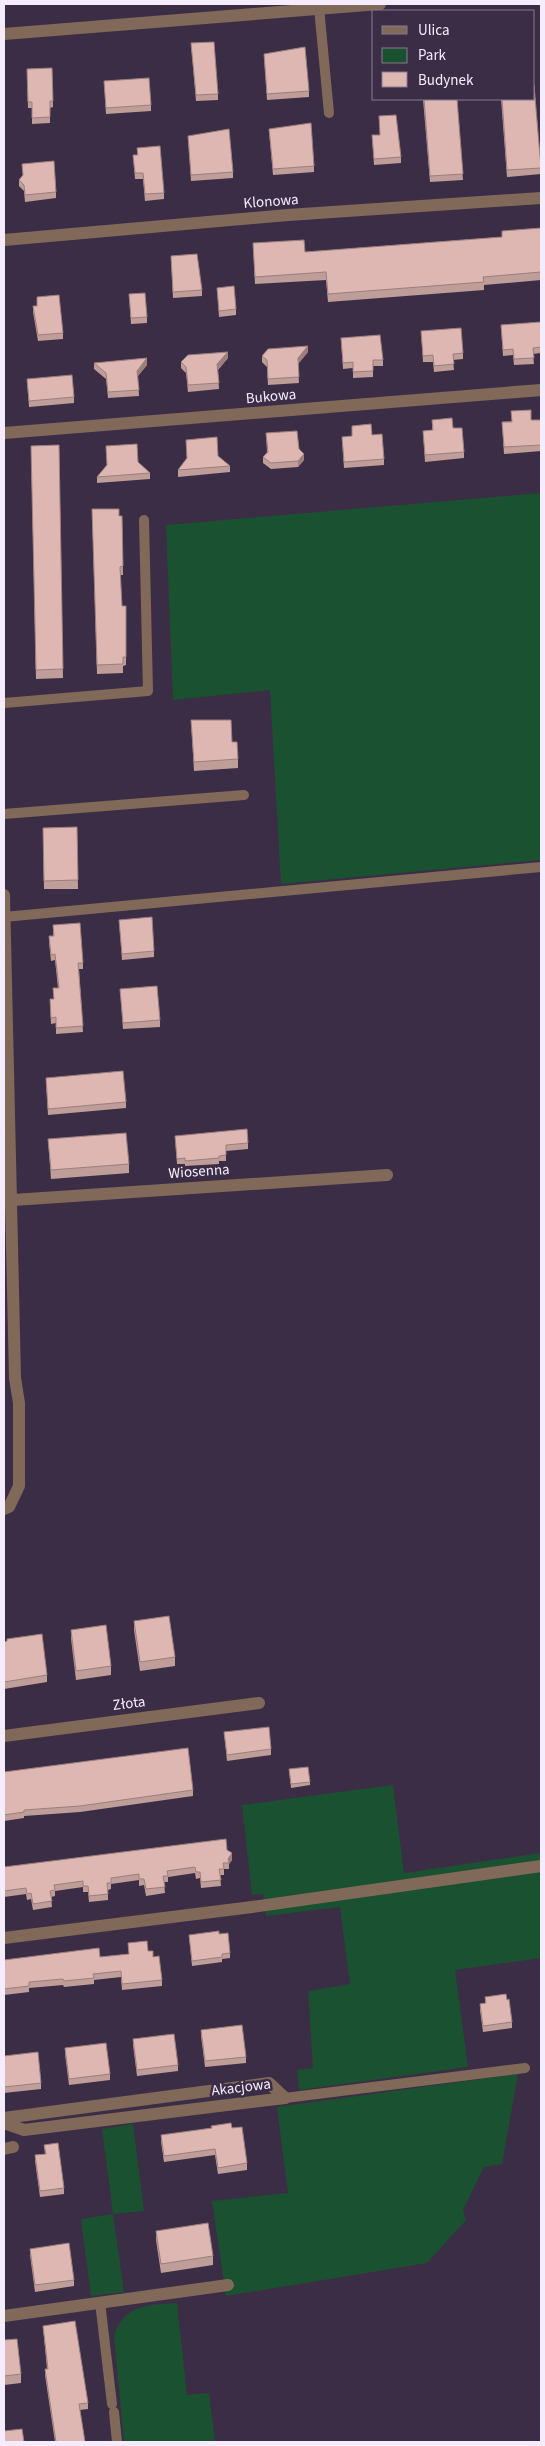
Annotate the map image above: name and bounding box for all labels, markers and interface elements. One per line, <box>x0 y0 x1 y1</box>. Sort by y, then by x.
legend <box>372 10 535 100</box>
text: Ulica <box>418 20 449 41</box>
text: Park <box>418 45 447 66</box>
text: Budynek <box>418 70 474 91</box>
street label: Klonowa <box>243 189 299 214</box>
street label: Bukowa <box>245 384 297 409</box>
street label: Wiosenna <box>168 1159 230 1184</box>
street label: Złota <box>112 1691 147 1716</box>
street label: Akacjowa <box>210 2073 272 2102</box>

